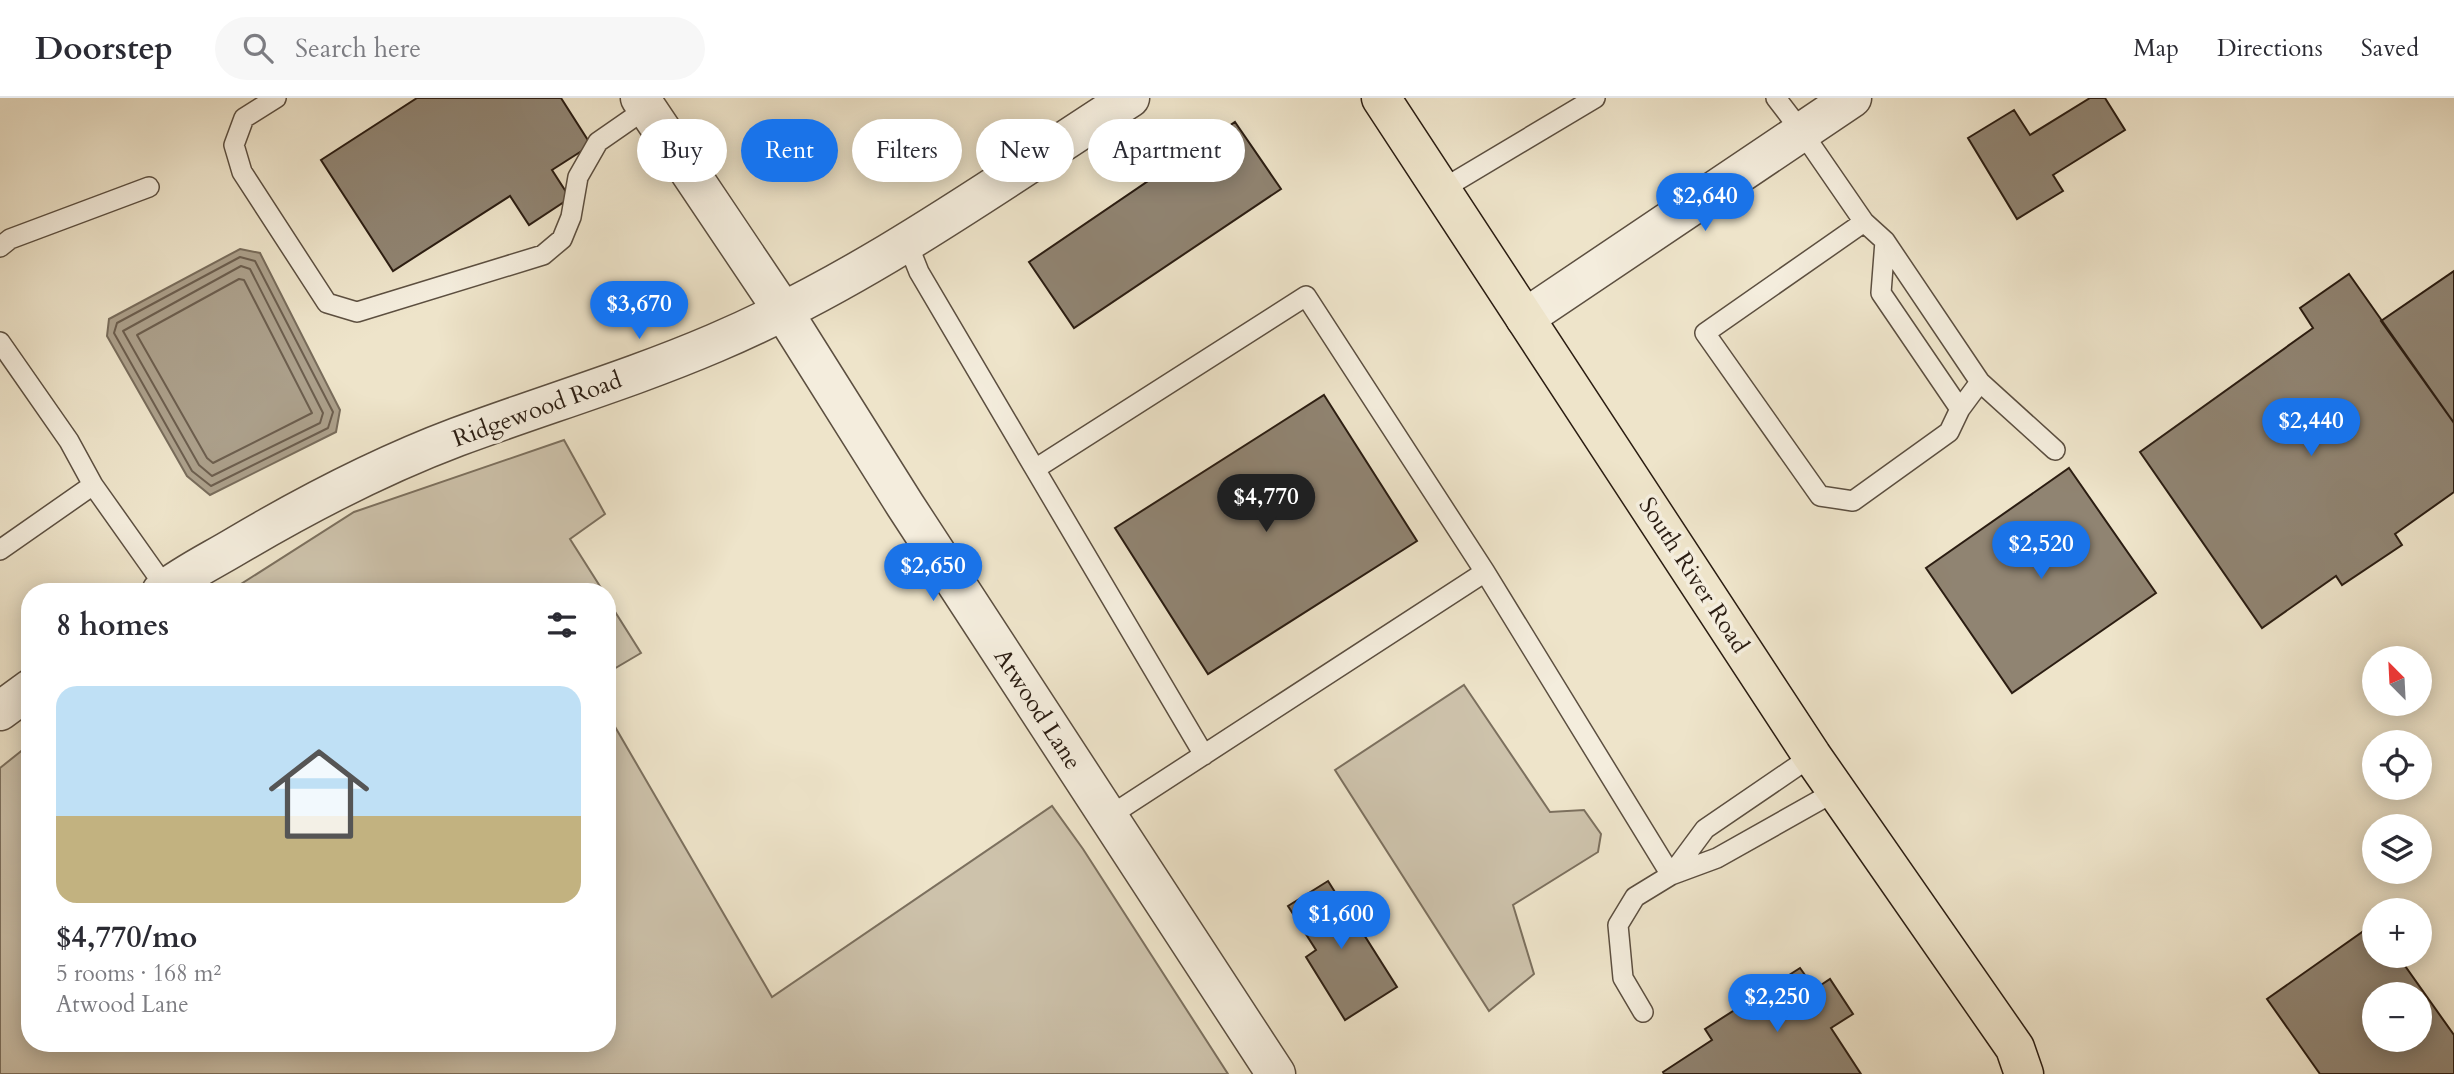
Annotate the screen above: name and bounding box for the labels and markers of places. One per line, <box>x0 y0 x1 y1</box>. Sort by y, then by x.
pin: $2,640 <box>1648 174 1762 233</box>
pin: $3,670 <box>582 282 696 341</box>
pin: $2,440 <box>2254 398 2368 458</box>
pin: $4,770 <box>1209 474 1323 534</box>
pin: $2,520 <box>1984 522 2098 581</box>
pin: $2,650 <box>876 544 990 603</box>
pin: $1,600 <box>1284 892 1398 951</box>
pin: $2,250 <box>1720 974 1834 1034</box>

